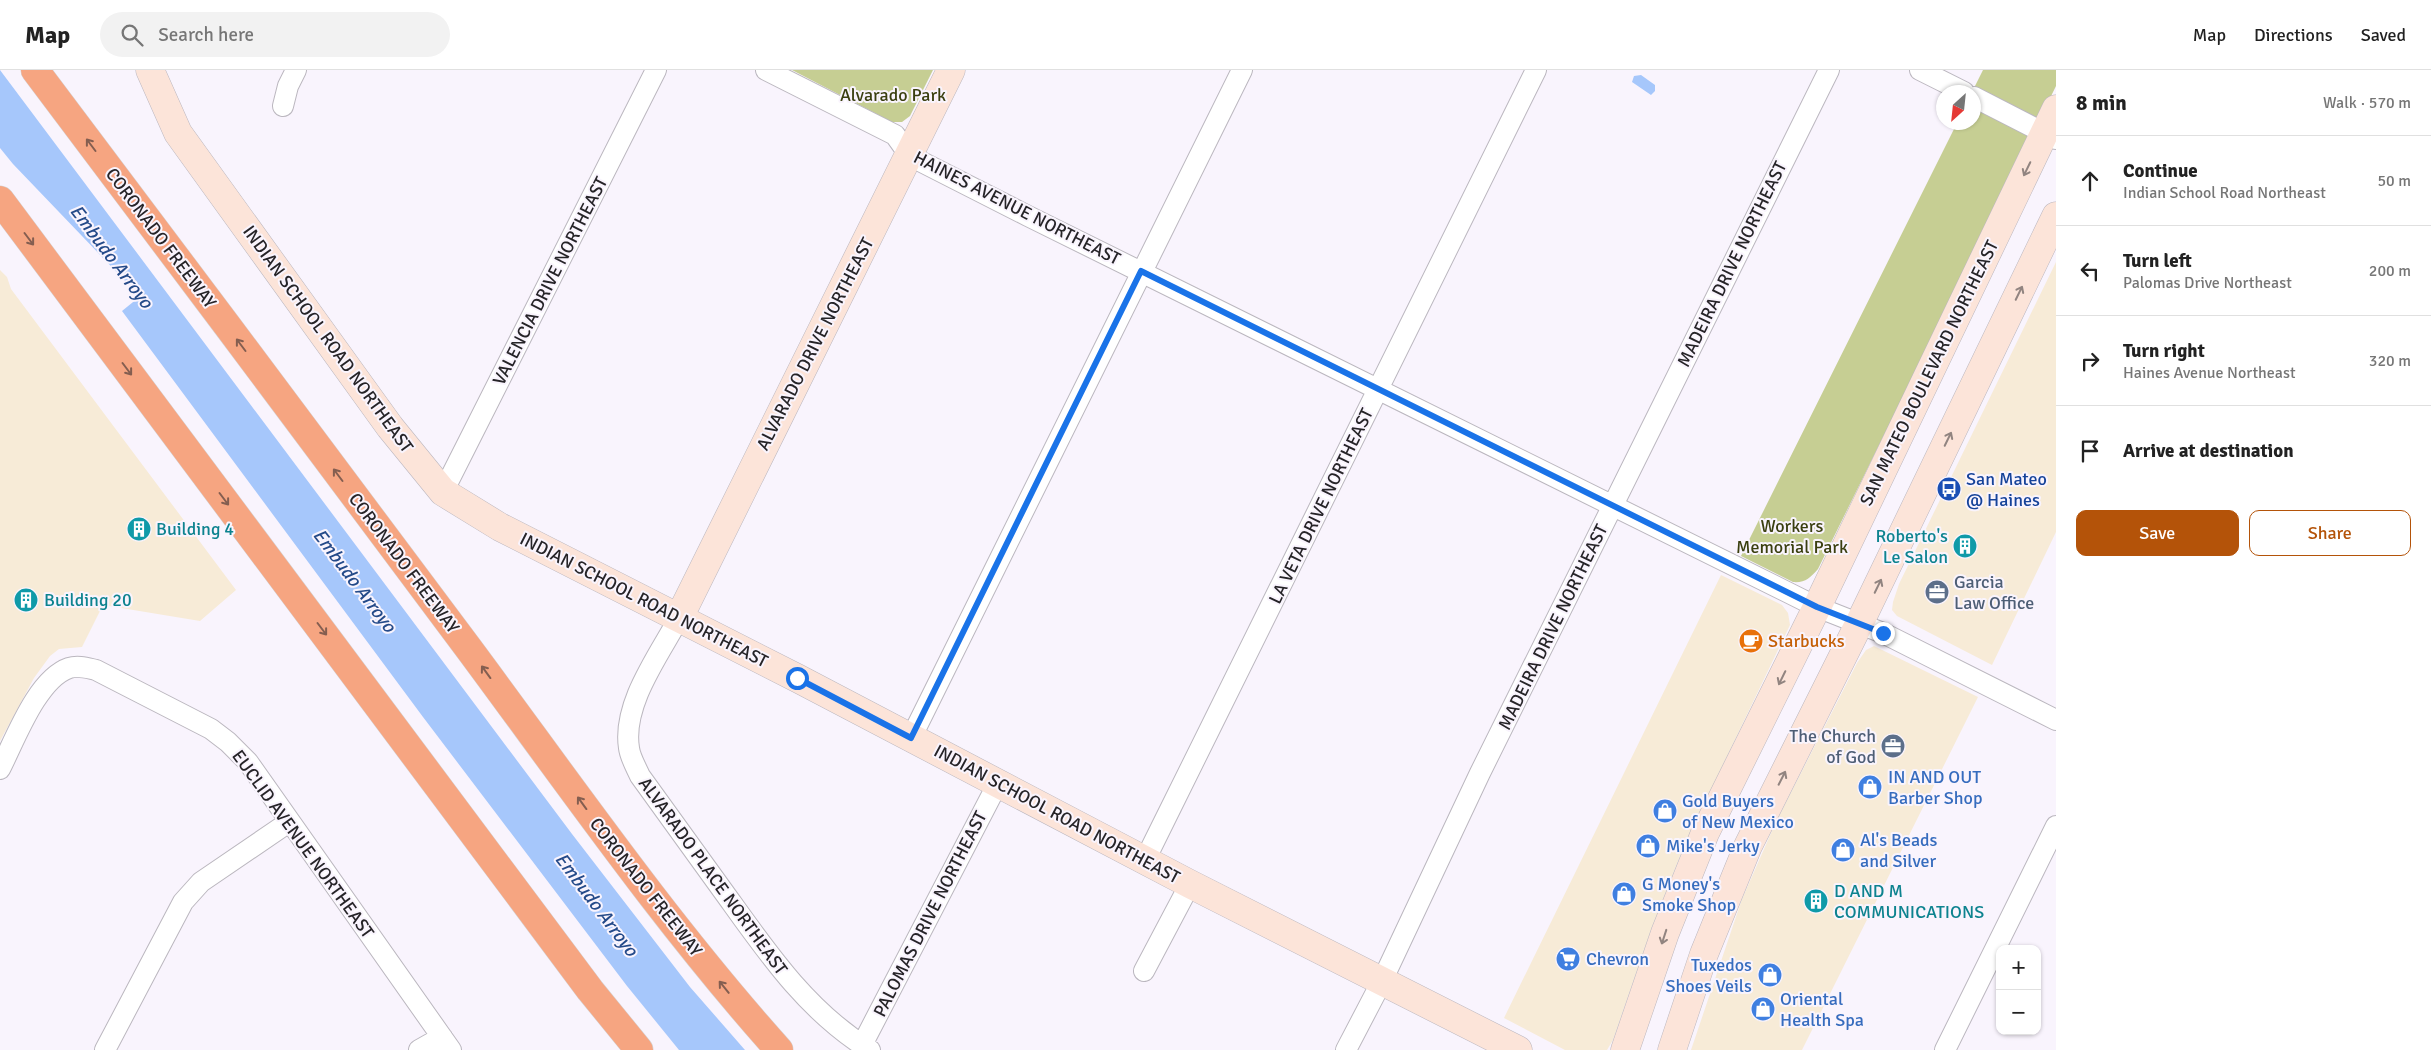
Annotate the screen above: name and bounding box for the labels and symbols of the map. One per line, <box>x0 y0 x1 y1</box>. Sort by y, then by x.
park label: Alvarado Park <box>840 84 946 106</box>
north arrow <box>1936 85 1981 130</box>
one-way arrow <box>86 138 96 152</box>
street label: HAINES AVENUE NORTHEAST <box>910 146 1124 270</box>
street label: MADEIRA DRIVE NORTHEAST <box>1673 158 1791 370</box>
one-way arrow <box>2022 161 2031 176</box>
street label: CORONADO FREEWAY <box>101 163 221 313</box>
street label: VALENCIA DRIVE NORTHEAST <box>488 173 612 389</box>
water label: Embudo Arroyo <box>64 200 159 314</box>
street label: INDIAN SCHOOL ROAD NORTHEAST <box>238 221 418 457</box>
one-way arrow <box>24 232 35 245</box>
street label: ALVARADO DRIVE NORTHEAST <box>752 234 878 454</box>
street label: SAN MATEO BOULEVARD NORTHEAST <box>1855 237 2003 509</box>
one-way arrow <box>2015 286 2024 301</box>
one-way arrow <box>235 339 246 352</box>
one-way arrow <box>122 362 132 376</box>
street label: LA VETA DRIVE NORTHEAST <box>1264 404 1378 607</box>
one-way arrow <box>1944 432 1953 447</box>
one-way arrow <box>333 468 343 482</box>
place label: San Mateo @ Haines <box>1966 468 2047 511</box>
bus stop icon: San Mateo @ Haines <box>1936 476 1962 502</box>
street label: CORONADO FREEWAY <box>344 488 464 638</box>
one-way arrow <box>219 492 230 505</box>
park label: Workers Memorial Park <box>1736 515 1848 558</box>
building icon: Building 4 <box>126 516 152 542</box>
place label: Building 4 <box>156 518 234 540</box>
street label: MADEIRA DRIVE NORTHEAST <box>1494 521 1612 733</box>
water label: Embudo Arroyo <box>307 524 402 638</box>
place label: Roberto's Le Salon <box>1875 525 1948 568</box>
street label: INDIAN SCHOOL ROAD NORTHEAST <box>516 528 772 672</box>
building icon: Roberto's Le Salon <box>1952 533 1978 559</box>
place label: Garcia Law Office <box>1954 571 2034 614</box>
one-way arrow <box>1873 578 1883 593</box>
office icon: Garcia Law Office <box>1924 579 1950 605</box>
building icon: Building 20 <box>13 587 39 613</box>
place label: Building 20 <box>44 589 132 611</box>
one-way arrow <box>316 622 327 635</box>
route end <box>1872 622 1895 645</box>
cafe icon: Starbucks <box>1738 628 1764 654</box>
place label: Starbucks <box>1768 630 1845 652</box>
one-way arrow <box>481 665 491 679</box>
route start <box>786 667 809 690</box>
one-way arrow <box>1776 670 1786 685</box>
place label: The Church of God <box>1789 725 1876 768</box>
office icon: The Church of God <box>1880 733 1906 759</box>
street label: INDIAN SCHOOL ROAD NORTHEAST <box>930 740 1184 888</box>
street label: EUCLID AVENUE NORTHEAST <box>227 746 379 943</box>
place label: IN AND OUT Barber Shop <box>1888 766 1982 809</box>
one-way arrow <box>1778 771 1787 786</box>
street label: ALVARADO PLACE NORTHEAST <box>634 773 792 979</box>
shop icon: IN AND OUT Barber Shop <box>1857 774 1883 800</box>
place label: Gold Buyers of New Mexico <box>1682 790 1794 833</box>
one-way arrow <box>577 796 587 810</box>
shop icon: Gold Buyers of New Mexico <box>1652 798 1678 824</box>
street label: PALOMAS DRIVE NORTHEAST <box>868 807 992 1020</box>
street label: CORONADO FREEWAY <box>585 813 707 961</box>
place label: Al's Beads and Silver <box>1860 829 1938 872</box>
shop icon: Mike's Jerky <box>1635 833 1661 859</box>
place label: Mike's Jerky <box>1666 835 1760 857</box>
shop icon: Al's Beads and Silver <box>1830 837 1856 863</box>
water label: Embudo Arroyo <box>549 848 644 962</box>
place label: G Money's Smoke Shop <box>1642 873 1736 916</box>
place label: D AND M COMMUNICATIONS <box>1834 880 1984 923</box>
shop icon: G Money's Smoke Shop <box>1611 881 1637 907</box>
building icon: D AND M COMMUNICATIONS <box>1803 888 1829 914</box>
one-way arrow <box>1658 929 1668 945</box>
supermarket icon: Chevron <box>1555 946 1581 972</box>
place label: Chevron <box>1586 948 1649 970</box>
place label: Tuxedos Shoes Veils <box>1666 954 1752 997</box>
shop icon: Tuxedos Shoes Veils <box>1757 962 1783 988</box>
one-way arrow <box>719 980 730 993</box>
place label: Oriental Health Spa <box>1780 988 1864 1031</box>
shop icon: Oriental Health Spa <box>1750 996 1776 1022</box>

